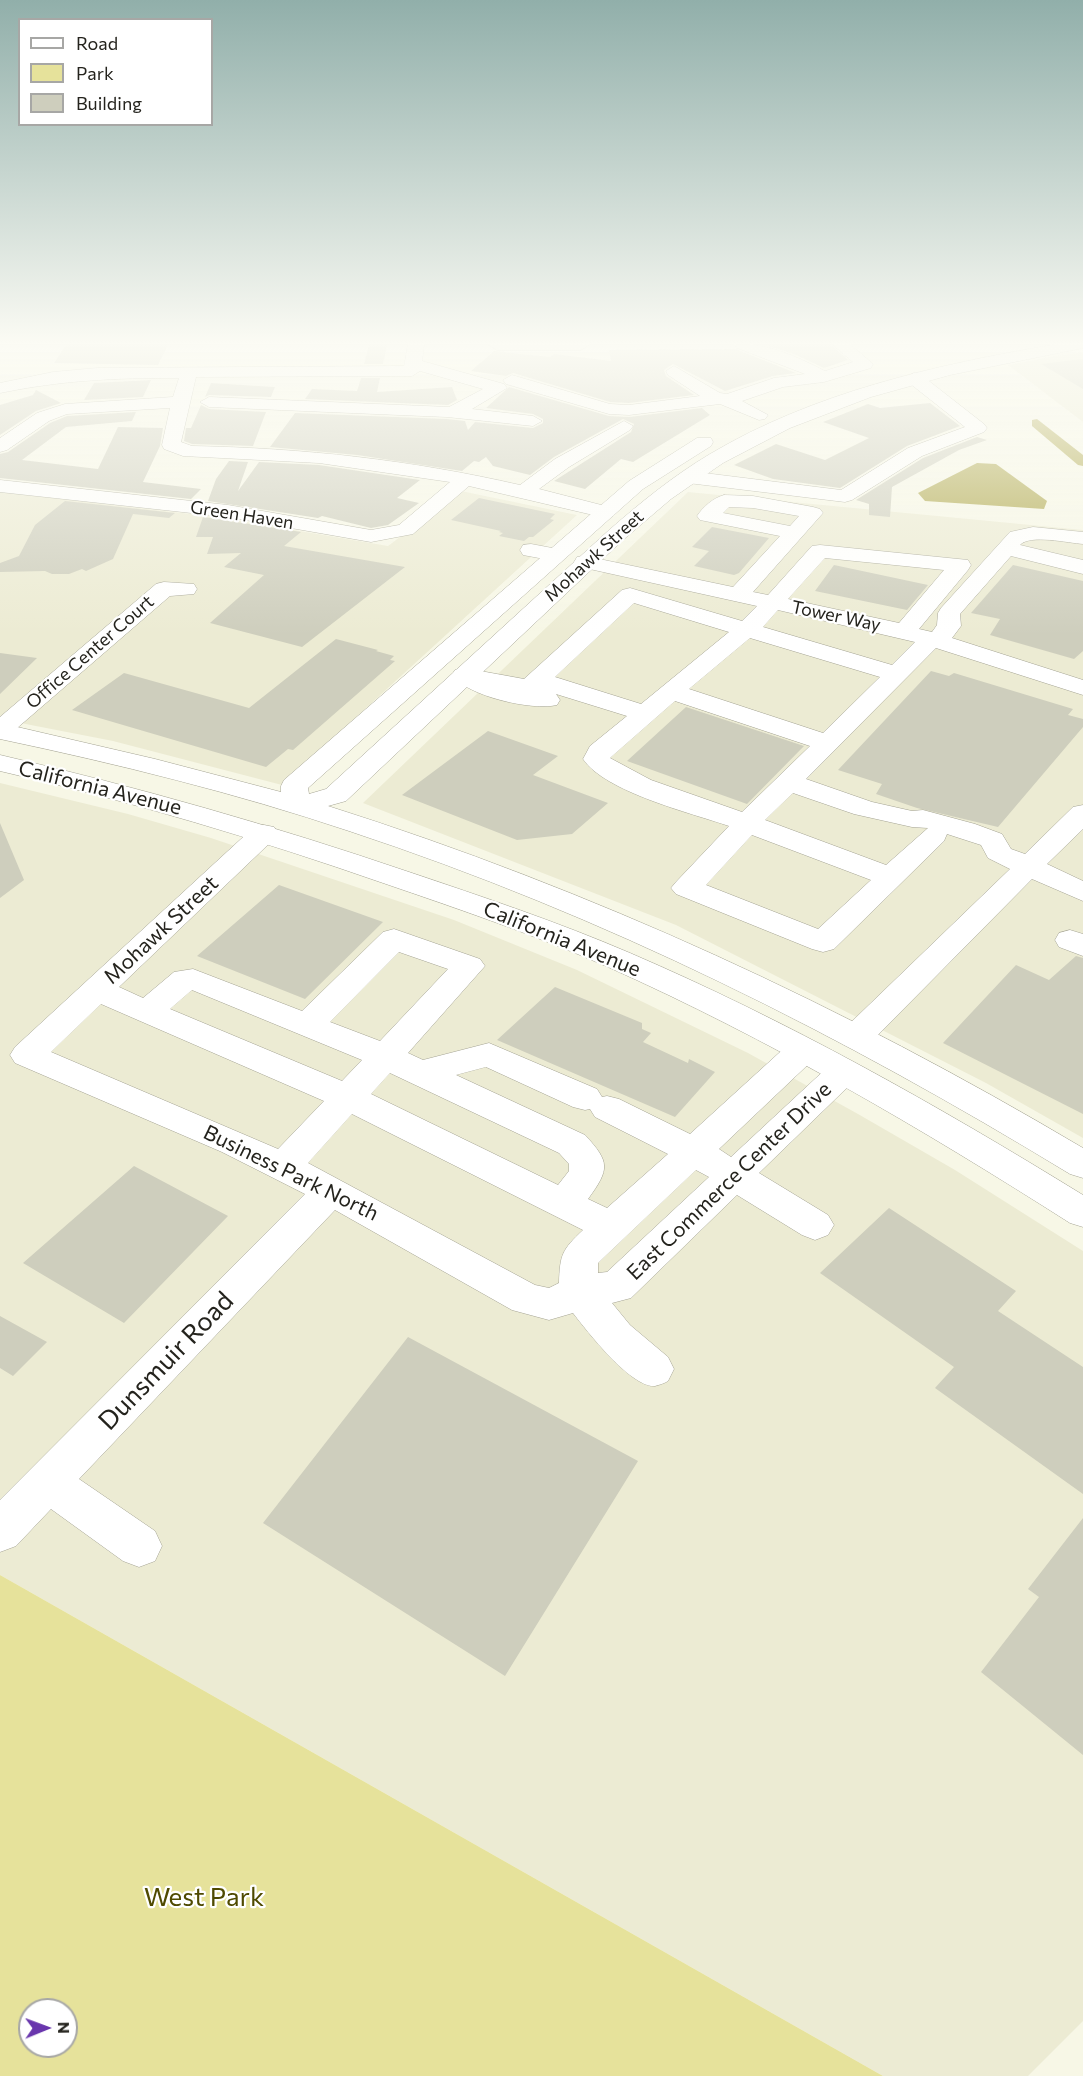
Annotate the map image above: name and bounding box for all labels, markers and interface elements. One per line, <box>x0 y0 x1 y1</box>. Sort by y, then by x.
legend <box>18 18 213 126</box>
text: Road <box>76 32 118 54</box>
text: Park <box>76 62 114 84</box>
text: Building <box>76 92 142 114</box>
street label: Green Haven <box>189 496 295 534</box>
street label: Mohawk Street <box>540 506 648 606</box>
street label: Office Center Court <box>22 591 158 713</box>
street label: Tower Way <box>789 596 883 636</box>
street label: California Avenue <box>16 756 184 820</box>
street label: Mohawk Street <box>99 871 223 989</box>
street label: California Avenue <box>480 896 644 982</box>
street label: East Commerce Center Drive <box>622 1077 836 1285</box>
street label: Business Park North <box>199 1120 383 1226</box>
street label: Dunsmuir Road <box>92 1285 240 1437</box>
park label: West Park <box>144 1881 264 1913</box>
north arrow <box>18 1998 78 2058</box>
text: N <box>55 2022 74 2034</box>

